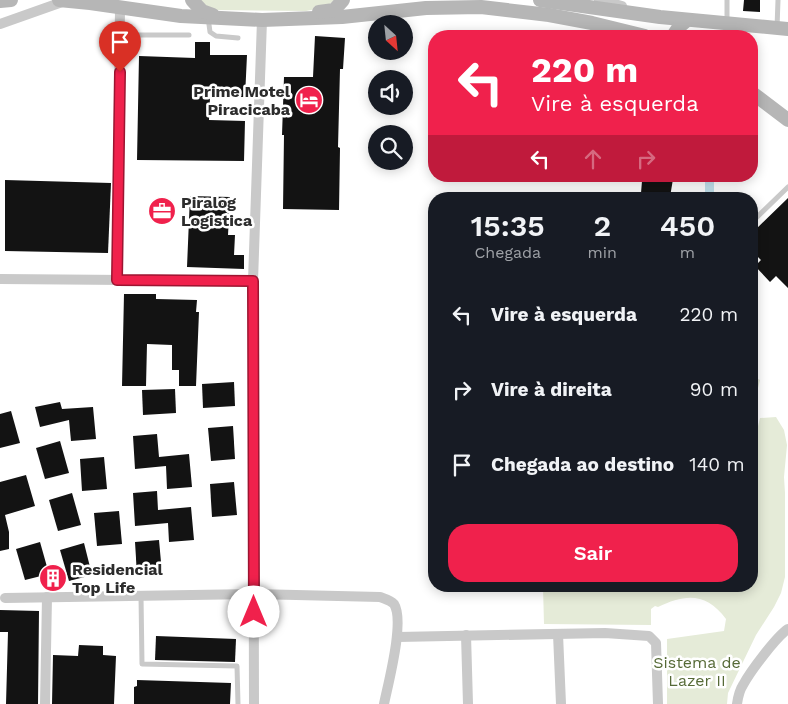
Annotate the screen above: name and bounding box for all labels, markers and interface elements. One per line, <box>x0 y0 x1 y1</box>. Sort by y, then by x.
north arrow <box>368 15 412 60</box>
map controls <box>368 15 413 170</box>
pin <box>99 21 141 72</box>
icon: arrive <box>106 28 134 56</box>
text: 220 m <box>531 49 638 91</box>
icon: left <box>448 50 513 115</box>
button: sound <box>368 70 413 115</box>
place label: Prime Motel Piracicaba <box>193 82 291 119</box>
hotel icon: Prime Motel Piracicaba <box>294 85 324 115</box>
text: Vire à esquerda <box>531 91 699 116</box>
button: search <box>368 125 413 170</box>
icon: left <box>526 145 554 173</box>
icon: ahead <box>579 145 607 173</box>
icon: right <box>632 145 660 173</box>
place label: Piralog Logistica <box>181 193 253 230</box>
office icon: Piralog Logistica <box>147 196 177 226</box>
text: 15:35 <box>471 208 545 243</box>
text: 2 <box>593 208 611 243</box>
text: 450 <box>660 208 715 243</box>
text: Chegada <box>474 243 541 262</box>
text: min <box>588 243 617 262</box>
text: m <box>680 243 695 262</box>
icon: left <box>448 301 476 329</box>
text: Vire à esquerda <box>491 303 637 326</box>
text: 220 m <box>679 303 738 326</box>
icon: right <box>448 376 476 404</box>
text: Vire à direita <box>491 378 612 401</box>
text: 90 m <box>690 378 738 401</box>
icon: arrive <box>448 451 476 479</box>
text: Chegada ao destino <box>491 453 674 476</box>
text: 140 m <box>689 453 745 476</box>
button: Sair <box>448 524 738 582</box>
place label: Residencial Top Life <box>72 560 164 597</box>
building icon: Residencial Top Life <box>38 563 68 593</box>
position arrow <box>227 585 279 637</box>
park label: Sistema de Lazer II <box>653 653 741 690</box>

